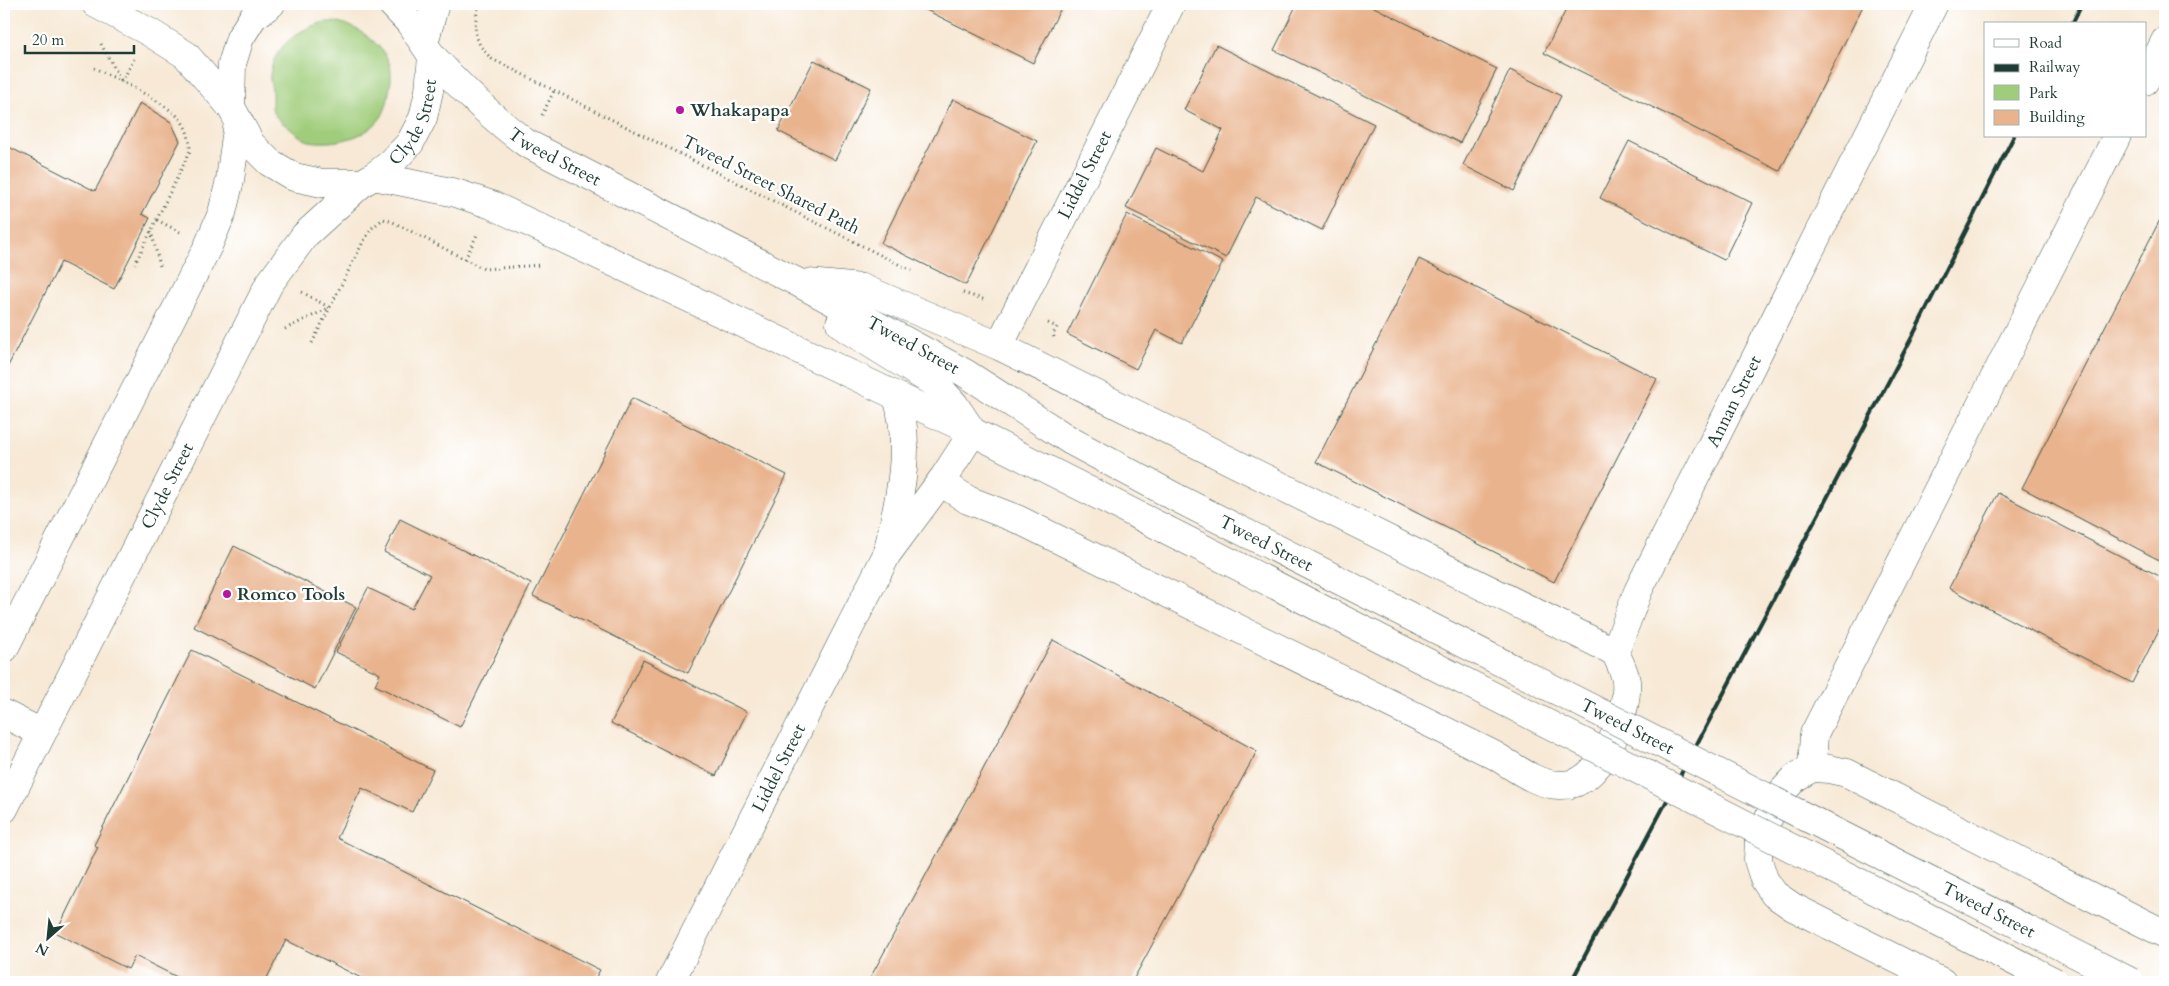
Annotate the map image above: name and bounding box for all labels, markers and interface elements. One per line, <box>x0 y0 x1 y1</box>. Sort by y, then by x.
scale bar <box>25 22 134 54</box>
legend <box>1984 22 2146 138</box>
text: 20 m <box>32 30 64 50</box>
text: Road <box>2029 33 2062 53</box>
text: Railway <box>2029 57 2080 77</box>
street label: Clyde Street <box>383 78 442 171</box>
text: Park <box>2029 83 2058 103</box>
place label: Whakapapa <box>689 98 789 123</box>
marker: Whakapapa <box>674 104 686 116</box>
text: Building <box>2029 107 2085 127</box>
street label: Tweed Street <box>503 121 606 192</box>
street label: Liddel Street <box>1052 126 1118 223</box>
street label: Tweed Street Shared Path <box>678 129 864 241</box>
street label: Tweed Street <box>862 310 964 380</box>
street label: Annan Street <box>1700 351 1767 451</box>
street label: Clyde Street <box>135 438 200 533</box>
street label: Tweed Street <box>1215 509 1318 578</box>
place label: Romco Tools <box>237 582 345 607</box>
marker: Romco Tools <box>221 588 233 600</box>
street label: Tweed Street <box>1576 692 1679 761</box>
street label: Liddel Street <box>746 719 812 816</box>
street label: Tweed Street <box>1937 876 2040 944</box>
north arrow <box>22 914 72 964</box>
text: N <box>33 938 52 960</box>

